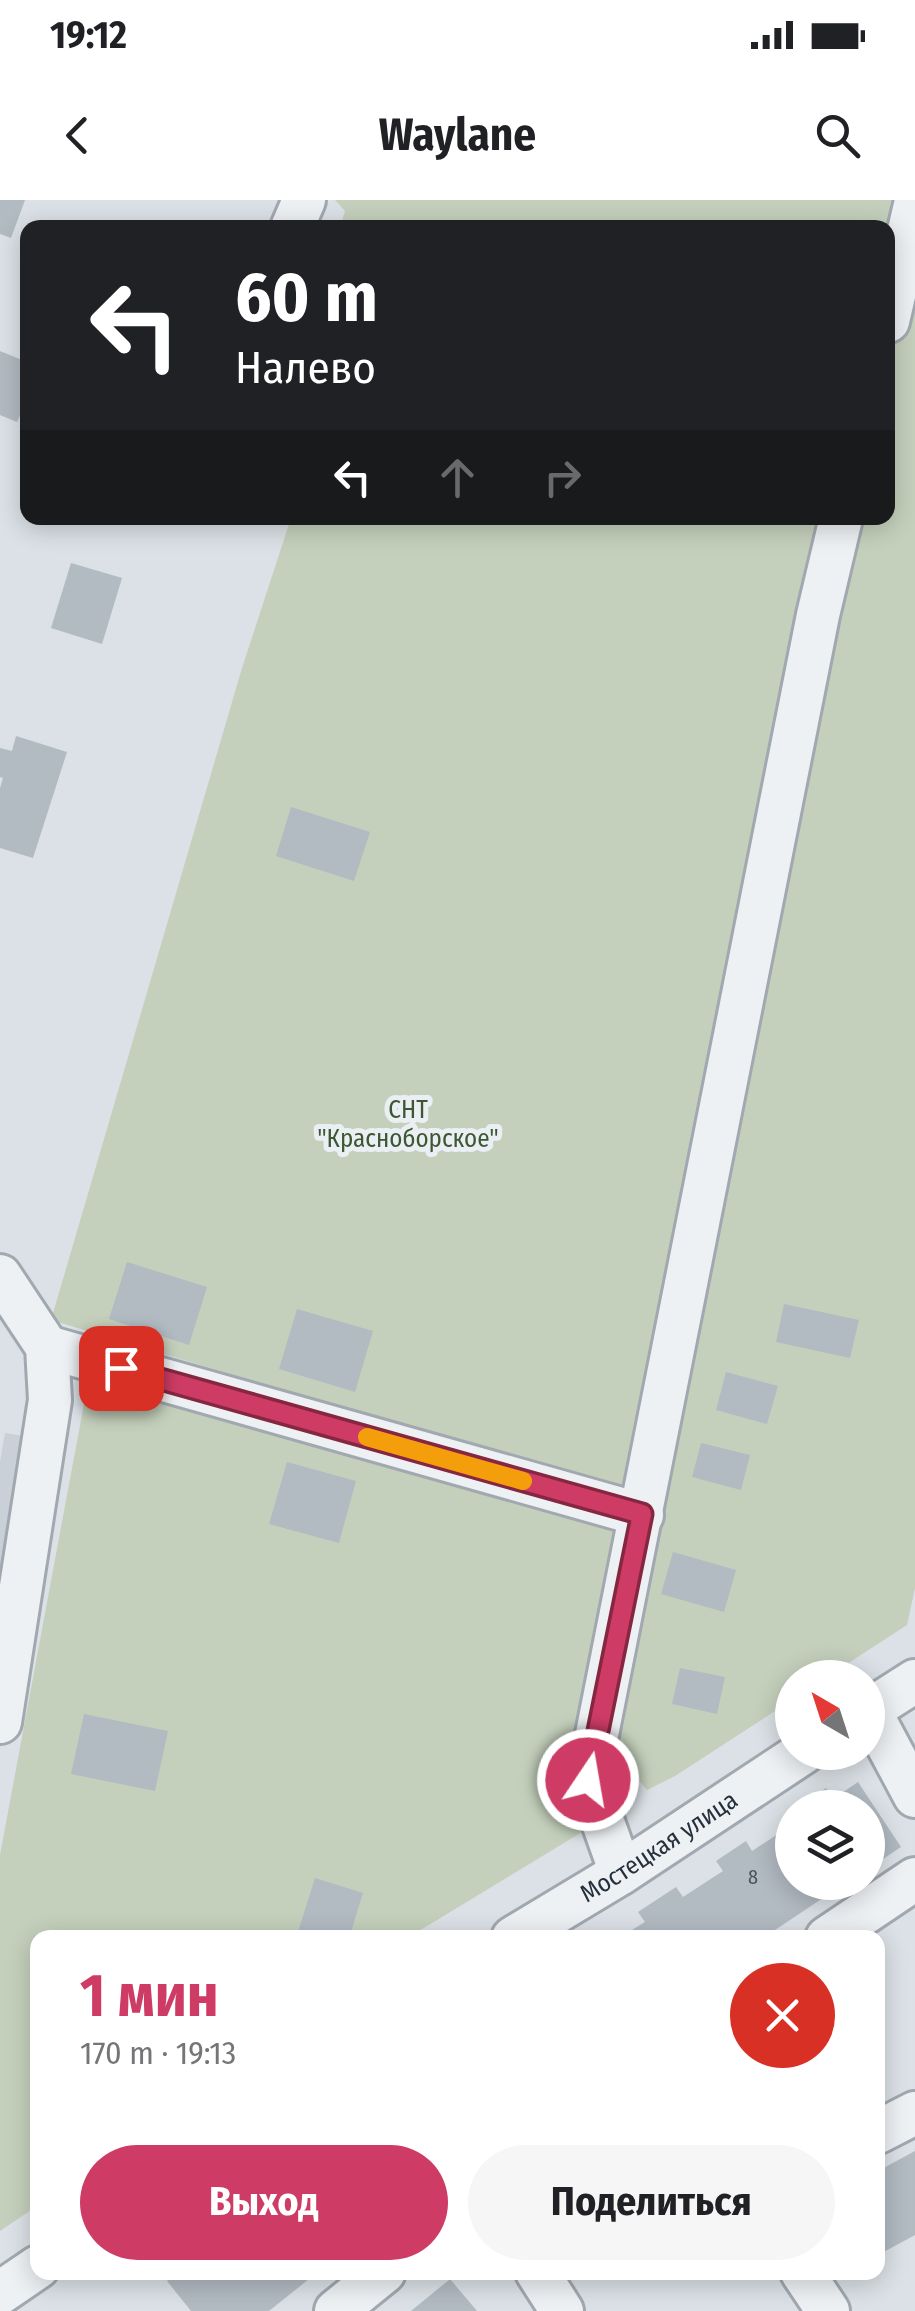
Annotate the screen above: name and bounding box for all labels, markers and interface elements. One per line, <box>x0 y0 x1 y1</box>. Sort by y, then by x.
text: 19:12 <box>50 12 127 58</box>
icon: back <box>50 108 105 163</box>
text: Waylane <box>379 108 536 162</box>
icon: search <box>810 108 865 163</box>
text: 60 m <box>235 256 378 340</box>
icon: left <box>70 260 200 390</box>
text: Налево <box>235 341 376 395</box>
icon: left <box>325 450 380 505</box>
icon: ahead <box>430 450 485 505</box>
icon: right <box>535 450 590 505</box>
park label: СНТ "Красноборское" <box>317 1095 499 1154</box>
pin <box>79 1326 164 1411</box>
icon: arrive <box>94 1341 149 1396</box>
north arrow <box>775 1660 885 1770</box>
map controls <box>775 1660 885 1900</box>
position arrow <box>536 1728 640 1832</box>
street label: Мостецкая улица <box>575 1785 743 1909</box>
button: layers <box>775 1790 885 1900</box>
house number: 8 <box>748 1865 758 1889</box>
text: 1 мин <box>80 1960 219 2032</box>
button: close <box>730 1963 835 2068</box>
text: 170 m · 19:13 <box>80 2034 236 2072</box>
button: Выход <box>80 2145 448 2260</box>
button: Поделиться <box>468 2145 835 2260</box>

